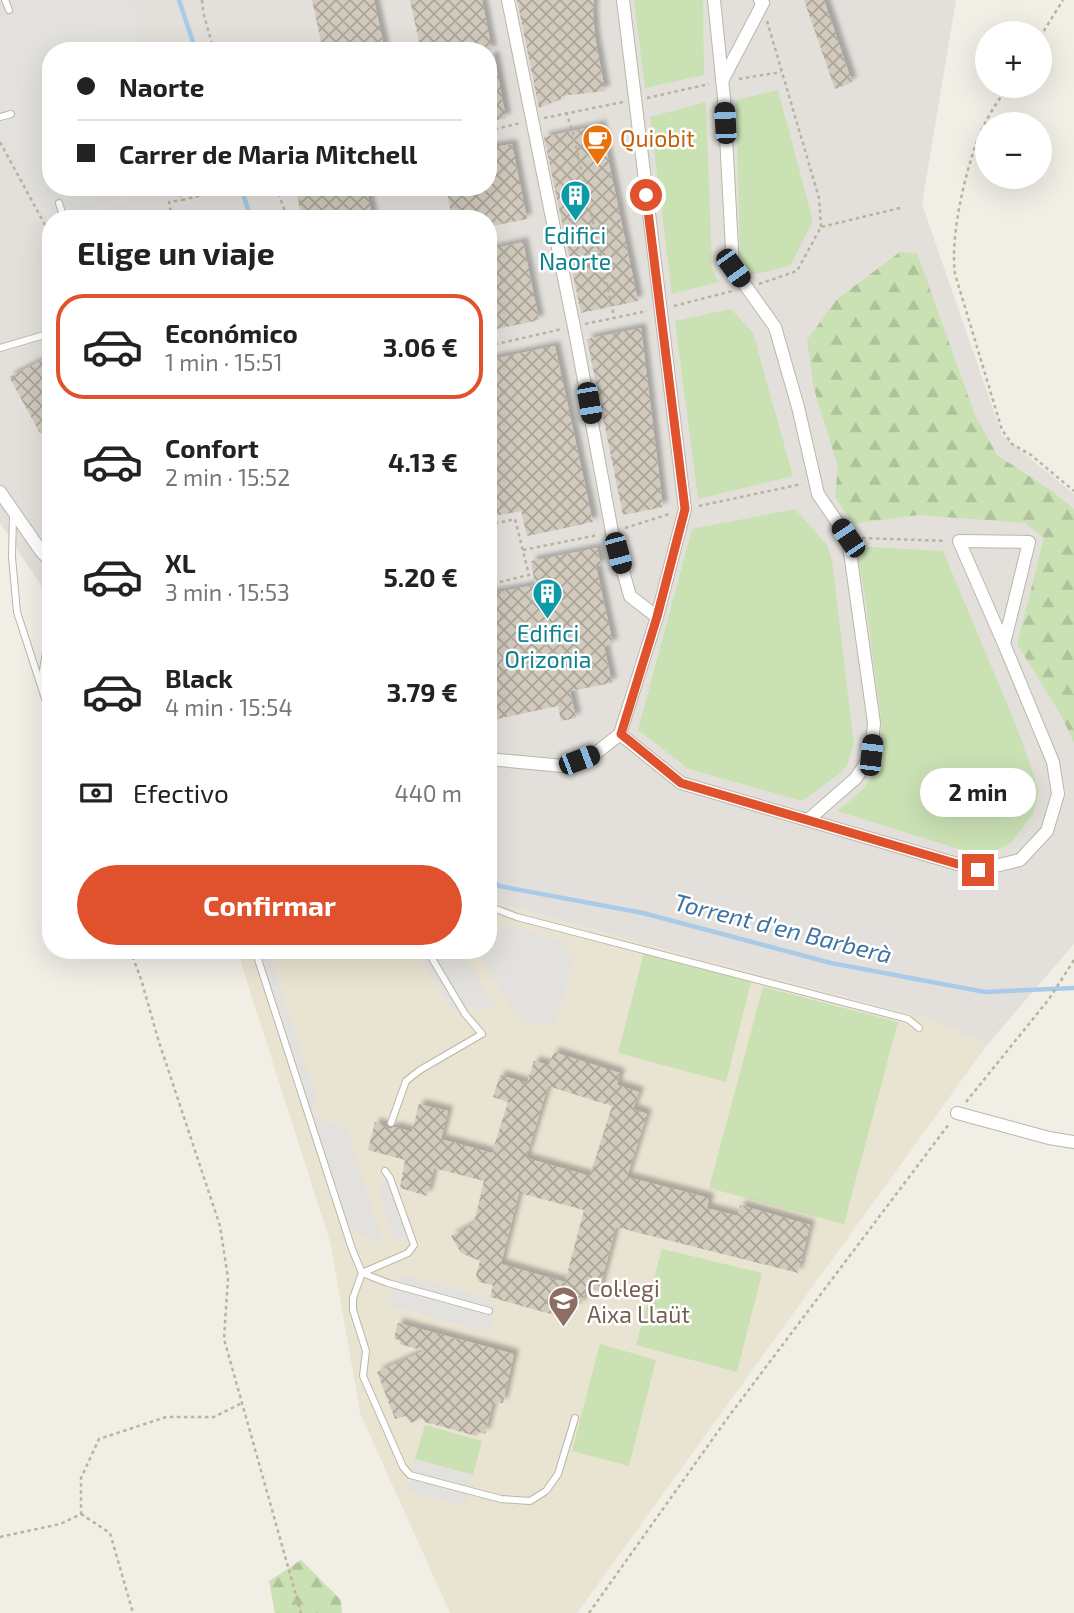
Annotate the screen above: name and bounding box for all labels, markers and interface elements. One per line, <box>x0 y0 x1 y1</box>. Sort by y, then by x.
map controls <box>975 21 1052 189</box>
button: + <box>975 21 1052 98</box>
text: Naorte <box>119 71 204 102</box>
car <box>714 101 737 145</box>
button: − <box>975 112 1052 189</box>
cafe icon: Quiobit <box>580 122 614 166</box>
place label: Quiobit <box>620 124 695 152</box>
text: Carrer de Maria Mitchell <box>119 138 417 169</box>
building icon: Edifici Naorte <box>558 178 592 222</box>
route start <box>630 179 662 211</box>
place label: Edifici Naorte <box>539 221 611 275</box>
text: Elige un viaje <box>77 233 275 271</box>
car <box>713 245 754 291</box>
icon: car <box>81 315 144 378</box>
text: Económico <box>165 317 298 348</box>
text: 3.06 € <box>383 331 458 362</box>
text: 1 min · 15:51 <box>165 348 283 376</box>
car <box>576 380 603 426</box>
icon: car <box>81 430 144 493</box>
text: Confort <box>165 432 259 463</box>
text: 4.13 € <box>388 446 458 477</box>
text: 2 min · 15:52 <box>165 463 290 491</box>
car <box>828 515 869 561</box>
car <box>603 530 634 576</box>
icon: car <box>81 545 144 608</box>
text: XL <box>165 547 196 578</box>
text: 5.20 € <box>383 561 458 592</box>
building icon: Edifici Orizonia <box>531 576 565 620</box>
text: 3 min · 15:53 <box>165 578 290 606</box>
place label: Edifici Orizonia <box>505 619 591 673</box>
icon: car <box>81 660 144 723</box>
text: Black <box>165 662 233 693</box>
text: 3.79 € <box>386 676 458 707</box>
text: 4 min · 15:54 <box>165 693 293 721</box>
car <box>859 733 884 777</box>
car <box>556 743 603 777</box>
callout: 2 min <box>920 768 1036 818</box>
icon: cash <box>77 774 115 812</box>
text: Efectivo <box>133 777 229 808</box>
text: 2 min <box>949 778 1007 806</box>
text: 440 m <box>395 779 462 807</box>
route end <box>962 854 994 886</box>
button: Confirmar <box>77 865 462 945</box>
water label: Torrent d'en Barberà <box>672 886 895 969</box>
place label: Col·legi Aixa Llaüt <box>587 1274 690 1328</box>
school or university icon: Col·legi Aixa Llaüt <box>547 1285 581 1329</box>

